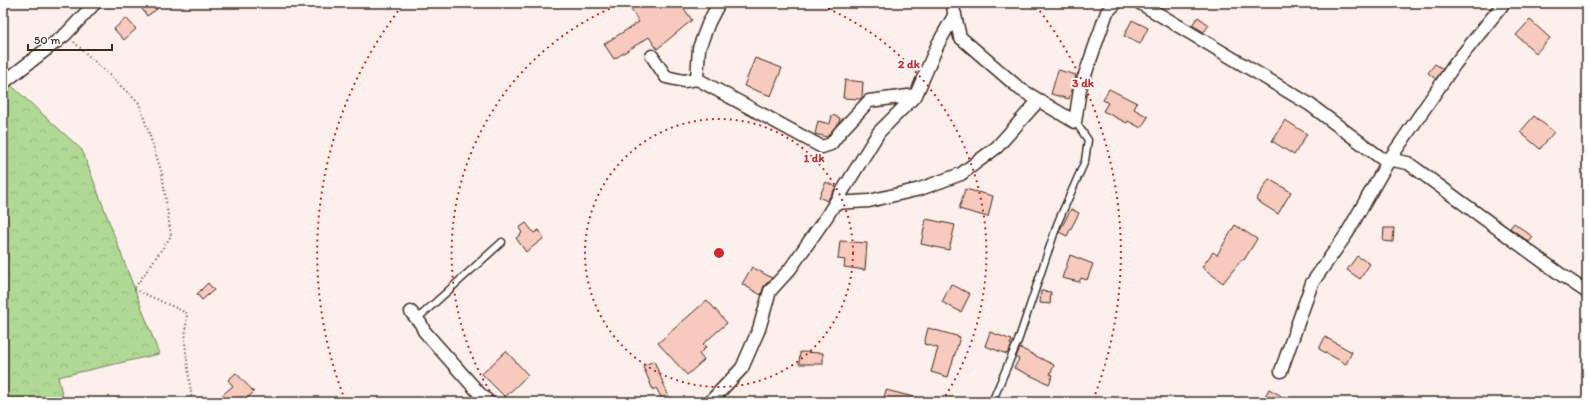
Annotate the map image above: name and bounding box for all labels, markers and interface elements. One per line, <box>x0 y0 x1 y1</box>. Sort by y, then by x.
scale bar <box>28 26 112 52</box>
text: 50 m <box>34 33 60 47</box>
text: 2 dk <box>898 57 921 71</box>
text: 3 dk <box>1072 76 1095 90</box>
text: 1 dk <box>803 151 825 165</box>
centre of rings <box>712 246 726 260</box>

